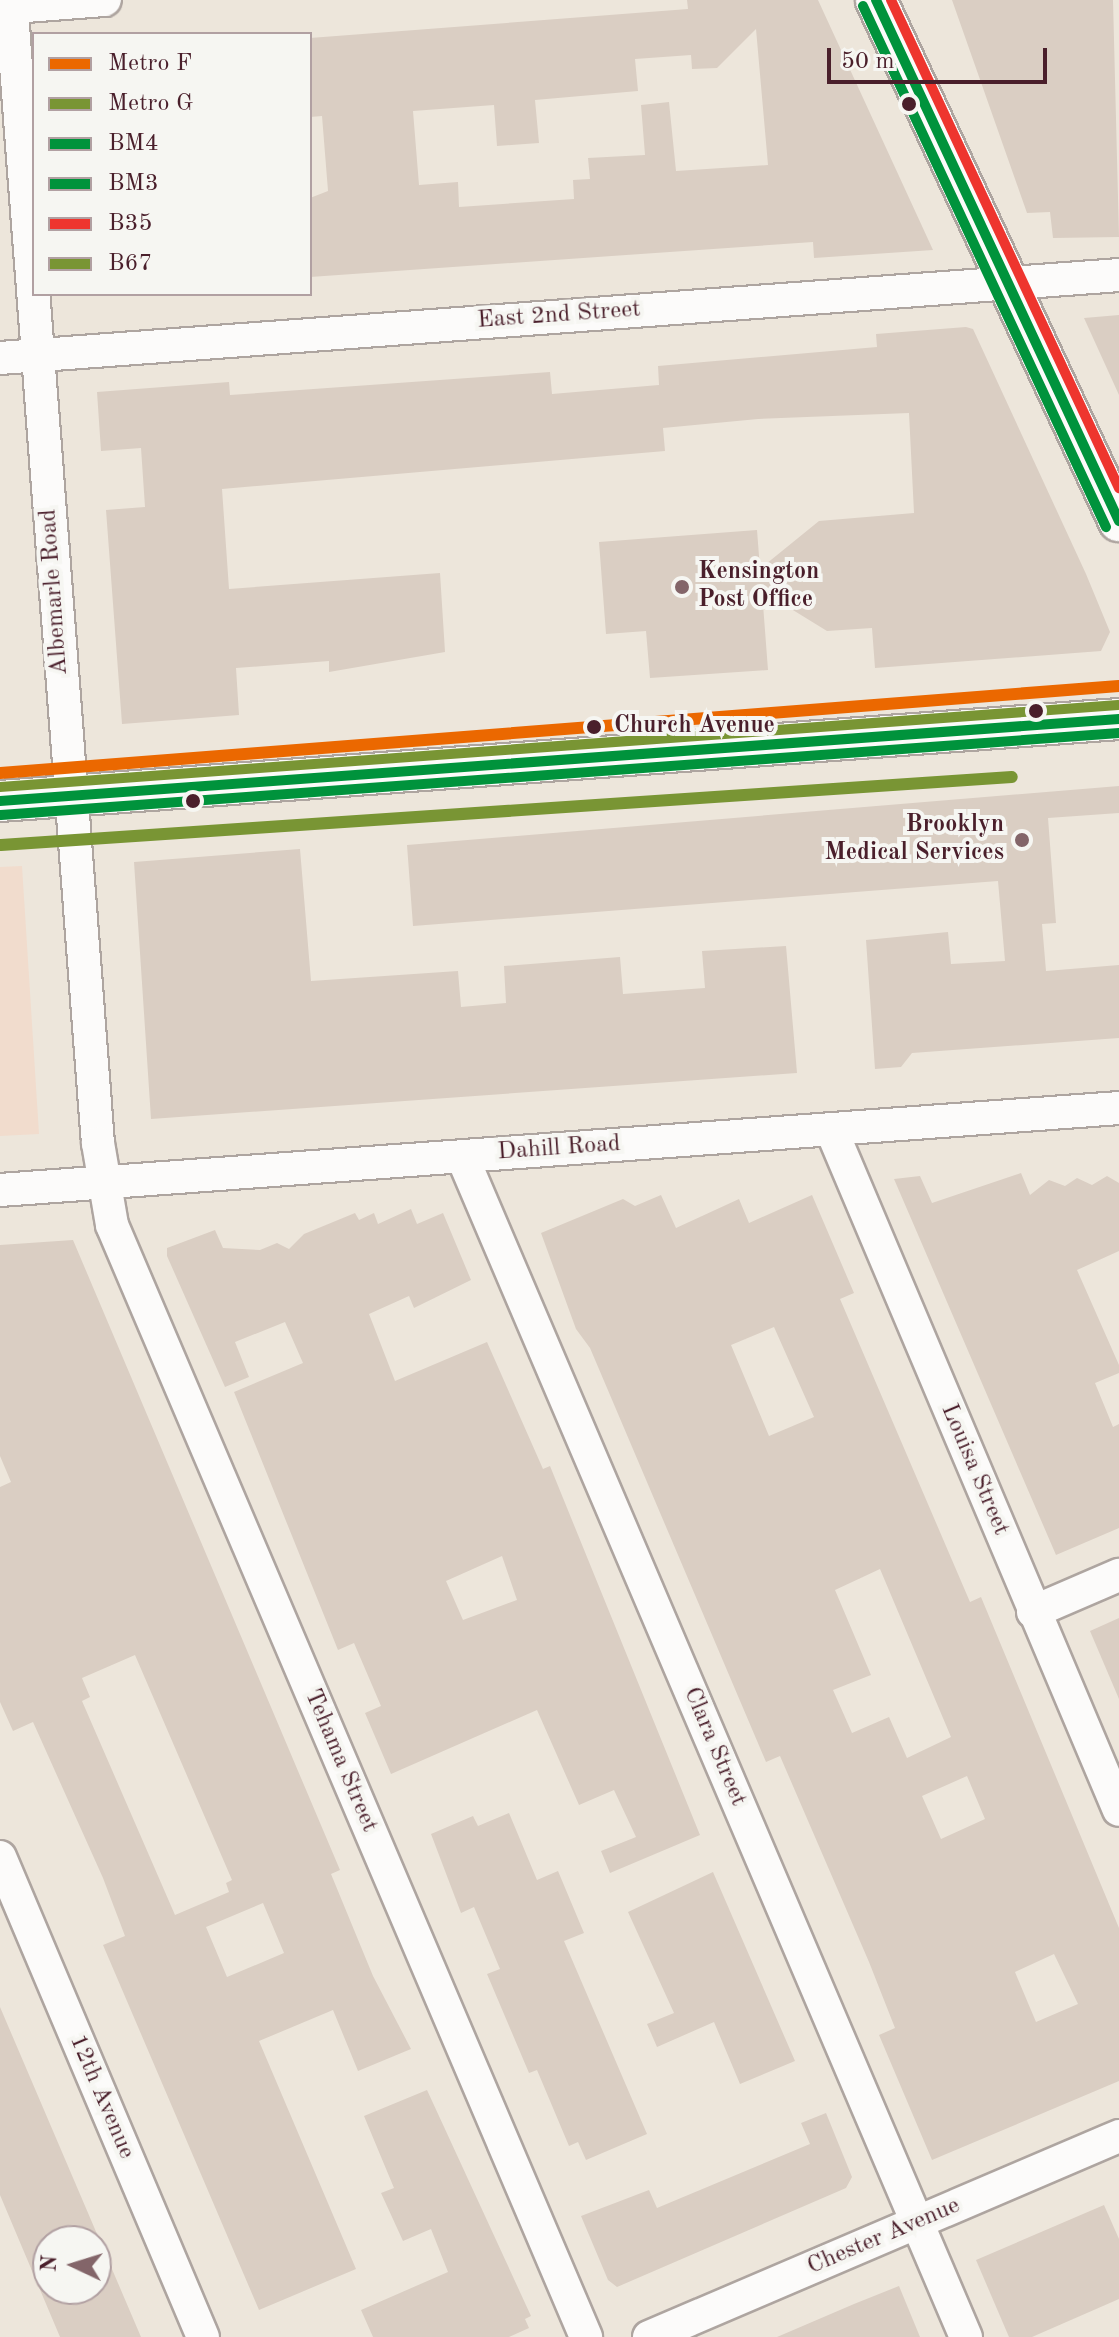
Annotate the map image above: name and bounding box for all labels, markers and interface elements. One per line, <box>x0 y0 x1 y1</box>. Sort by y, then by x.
legend <box>32 32 312 296</box>
scale bar <box>831 32 1051 82</box>
text: 50 m <box>841 50 895 74</box>
text: Metro F <box>108 52 192 76</box>
text: Metro G <box>108 92 193 116</box>
unlabelled marker <box>901 96 917 112</box>
text: BM4 <box>108 132 159 156</box>
text: BM3 <box>108 172 159 196</box>
text: B35 <box>108 212 152 236</box>
text: B67 <box>108 252 152 276</box>
street label: East 2nd Street <box>476 296 642 336</box>
street label: Albemarle Road <box>35 508 75 676</box>
place label: Kensington Post Office <box>698 559 819 615</box>
marker: Kensington Post Office <box>673 578 691 596</box>
unlabelled marker <box>1028 703 1044 719</box>
place label: Church Avenue <box>614 713 775 741</box>
marker: Church Avenue <box>581 714 607 740</box>
unlabelled marker <box>185 793 201 809</box>
place label: Brooklyn Medical Services <box>824 812 1004 868</box>
marker: Brooklyn Medical Services <box>1011 829 1033 851</box>
street label: Dahill Road <box>497 1130 621 1168</box>
street label: Louisa Street <box>933 1400 1015 1540</box>
street label: Clara Street <box>676 1683 752 1811</box>
street label: Tehama Street <box>297 1685 383 1837</box>
street label: 12th Avenue <box>62 2031 140 2163</box>
street label: Chester Avenue <box>803 2192 965 2282</box>
north arrow <box>32 2225 112 2305</box>
text: N <box>38 2254 62 2273</box>

